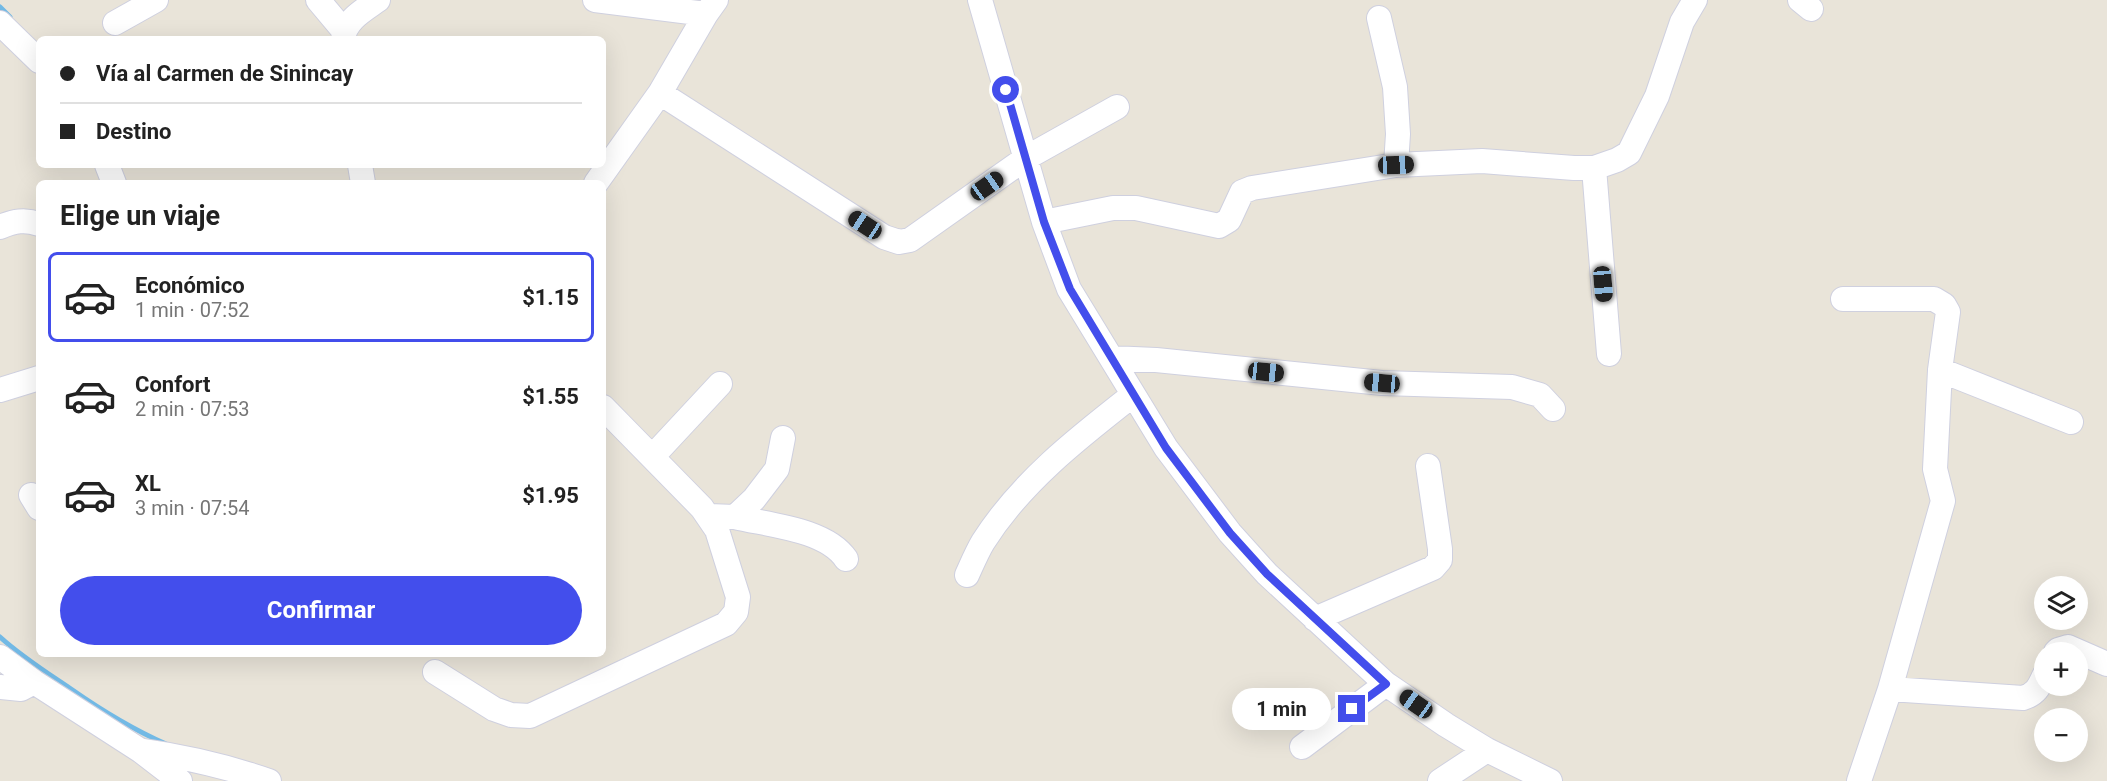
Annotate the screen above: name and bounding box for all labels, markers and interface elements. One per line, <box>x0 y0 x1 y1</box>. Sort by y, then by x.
text: Vía al Carmen de Sinincay <box>96 61 353 86</box>
route start <box>992 76 1019 103</box>
text: Destino <box>96 119 172 144</box>
car <box>1378 155 1414 175</box>
car <box>967 168 1007 204</box>
text: Elige un viaje <box>60 200 220 232</box>
car <box>845 208 885 242</box>
car <box>1592 265 1614 303</box>
icon: car <box>63 270 117 324</box>
text: Económico <box>135 273 245 298</box>
text: $1.15 <box>522 285 579 310</box>
text: 1 min · 07:52 <box>135 298 250 322</box>
car <box>1247 361 1285 383</box>
icon: car <box>63 369 117 423</box>
text: Confort <box>135 372 210 397</box>
car <box>1363 372 1401 394</box>
text: $1.55 <box>522 384 579 409</box>
text: 2 min · 07:53 <box>135 397 250 421</box>
icon: car <box>63 468 117 522</box>
text: XL <box>135 471 161 496</box>
text: $1.95 <box>522 483 579 508</box>
text: 3 min · 07:54 <box>135 496 250 520</box>
button: Confirmar <box>60 576 582 645</box>
map controls <box>2034 576 2088 762</box>
button: layers <box>2034 576 2088 630</box>
button: + <box>2034 642 2088 696</box>
car <box>1396 686 1436 722</box>
callout: 1 min <box>1232 688 1331 730</box>
route end <box>1338 695 1365 722</box>
text: 1 min <box>1256 697 1307 721</box>
button: − <box>2034 708 2088 762</box>

